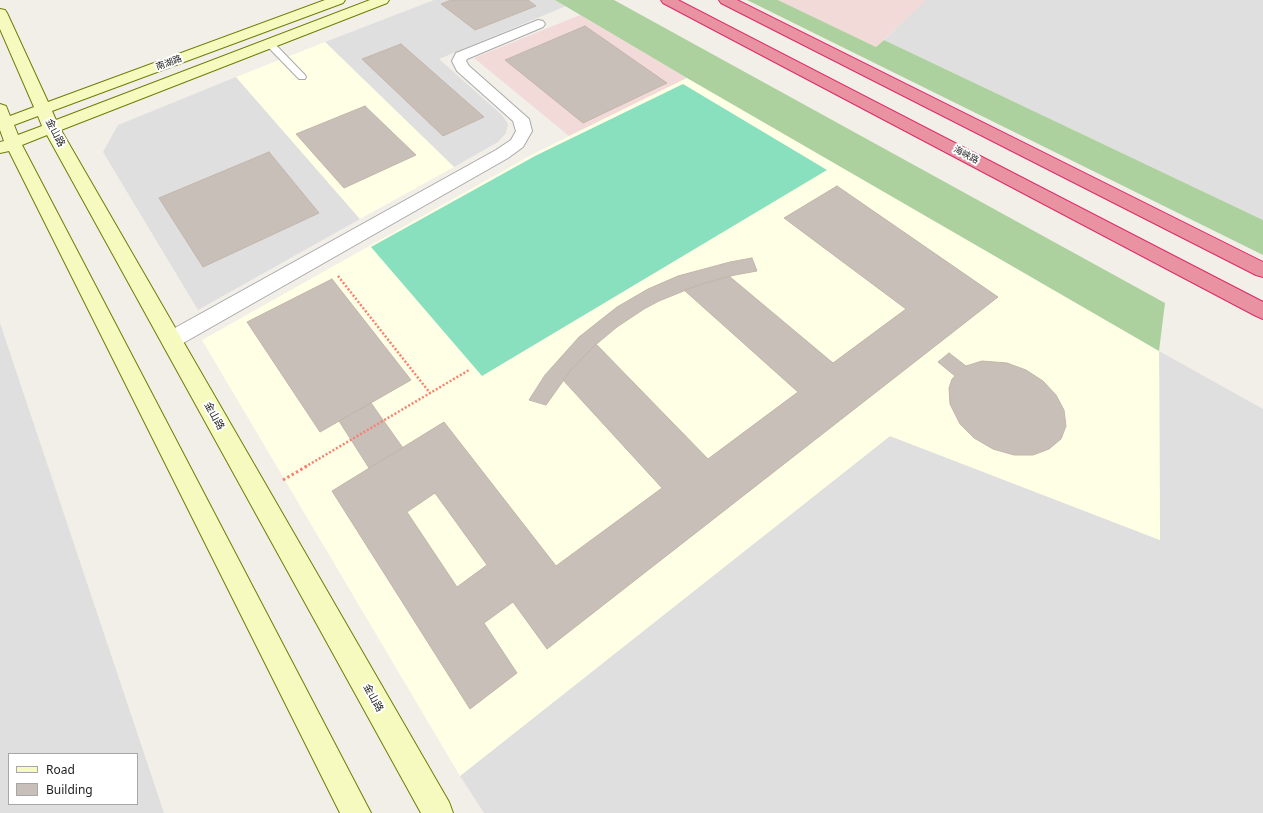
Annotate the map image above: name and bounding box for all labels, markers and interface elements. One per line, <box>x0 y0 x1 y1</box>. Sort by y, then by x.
street label: 南湖路 <box>154 53 184 73</box>
street label: 金山路 <box>43 117 67 149</box>
street label: 海峡路 <box>952 144 980 166</box>
street label: 金山路 <box>201 400 227 432</box>
street label: 金山路 <box>360 682 386 714</box>
legend <box>8 753 138 805</box>
text: Road <box>46 761 75 778</box>
text: Building <box>46 781 93 798</box>

